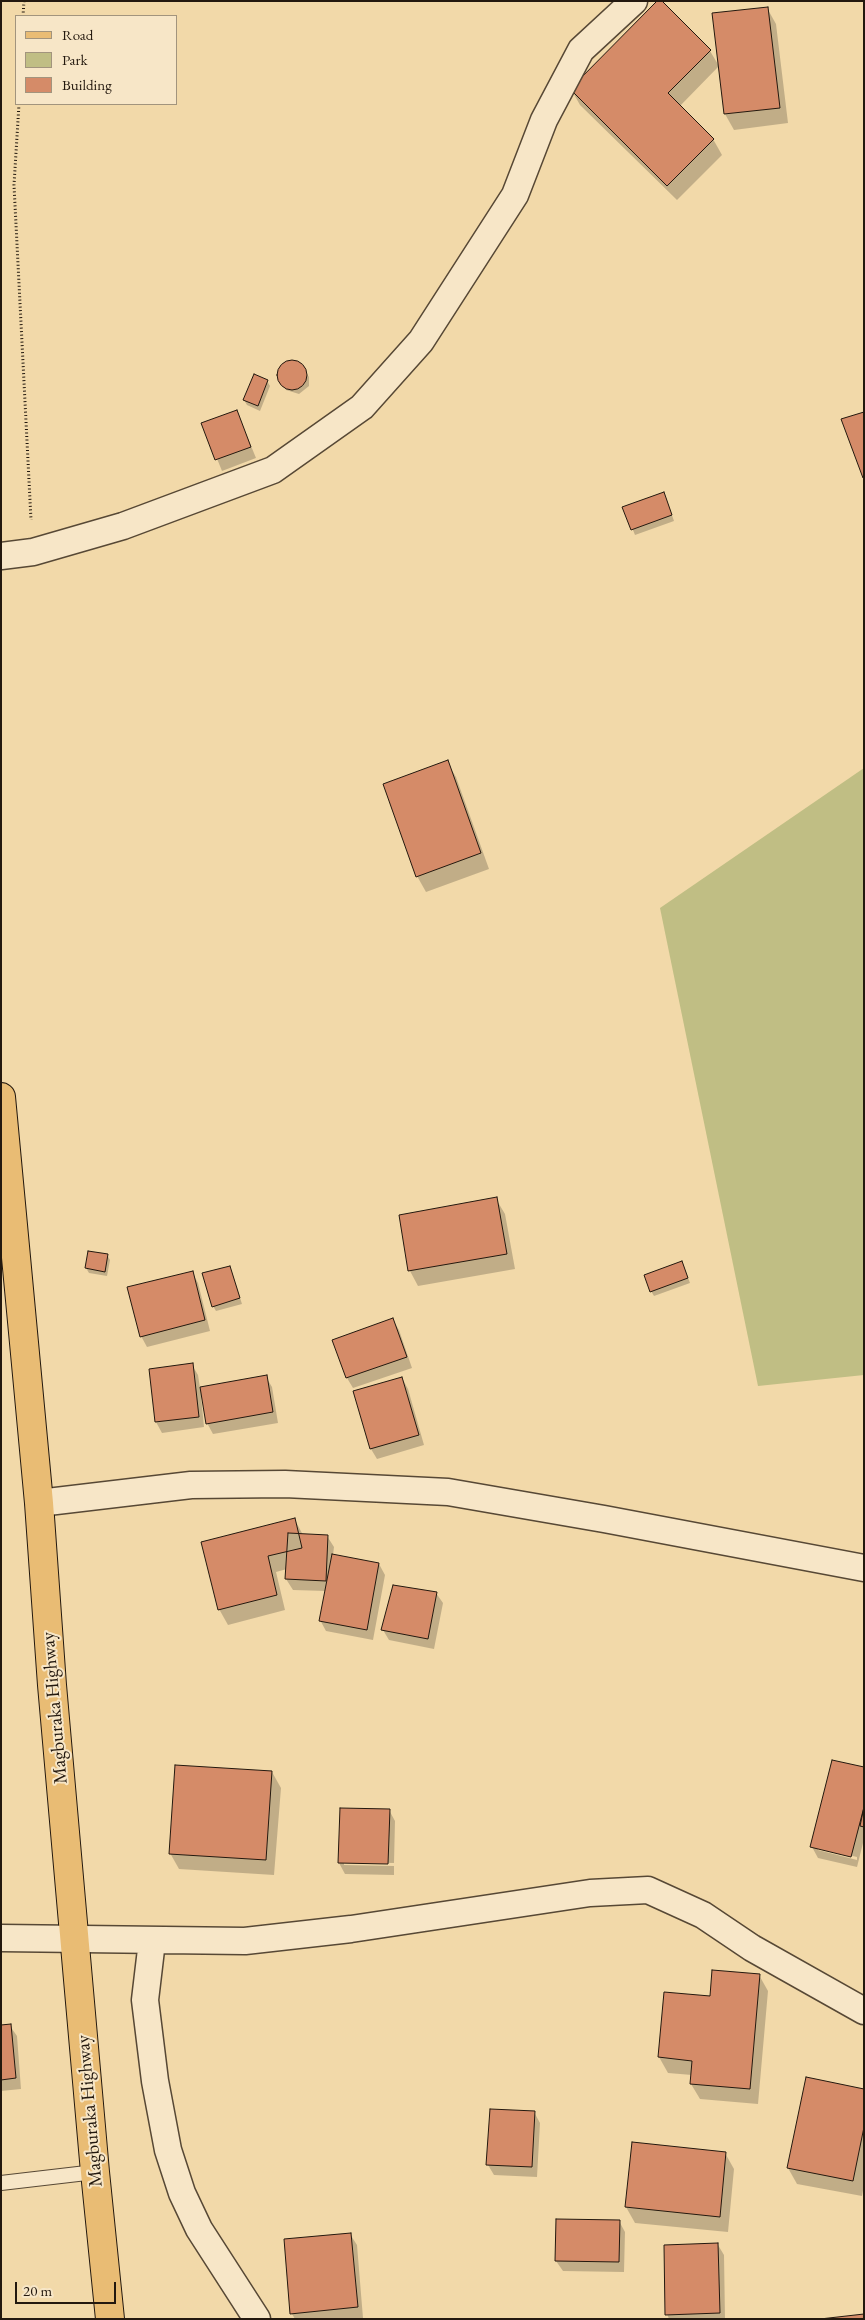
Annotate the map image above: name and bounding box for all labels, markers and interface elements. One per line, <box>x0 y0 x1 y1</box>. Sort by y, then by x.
legend <box>15 15 178 105</box>
text: Road <box>62 25 93 44</box>
text: Park <box>62 50 88 69</box>
text: Building <box>62 75 112 94</box>
street label: Magburaka Highway <box>37 1631 73 1785</box>
street label: Magburaka Highway <box>72 2034 108 2188</box>
scale bar <box>18 2272 119 2304</box>
text: 20 m <box>23 2281 52 2300</box>

